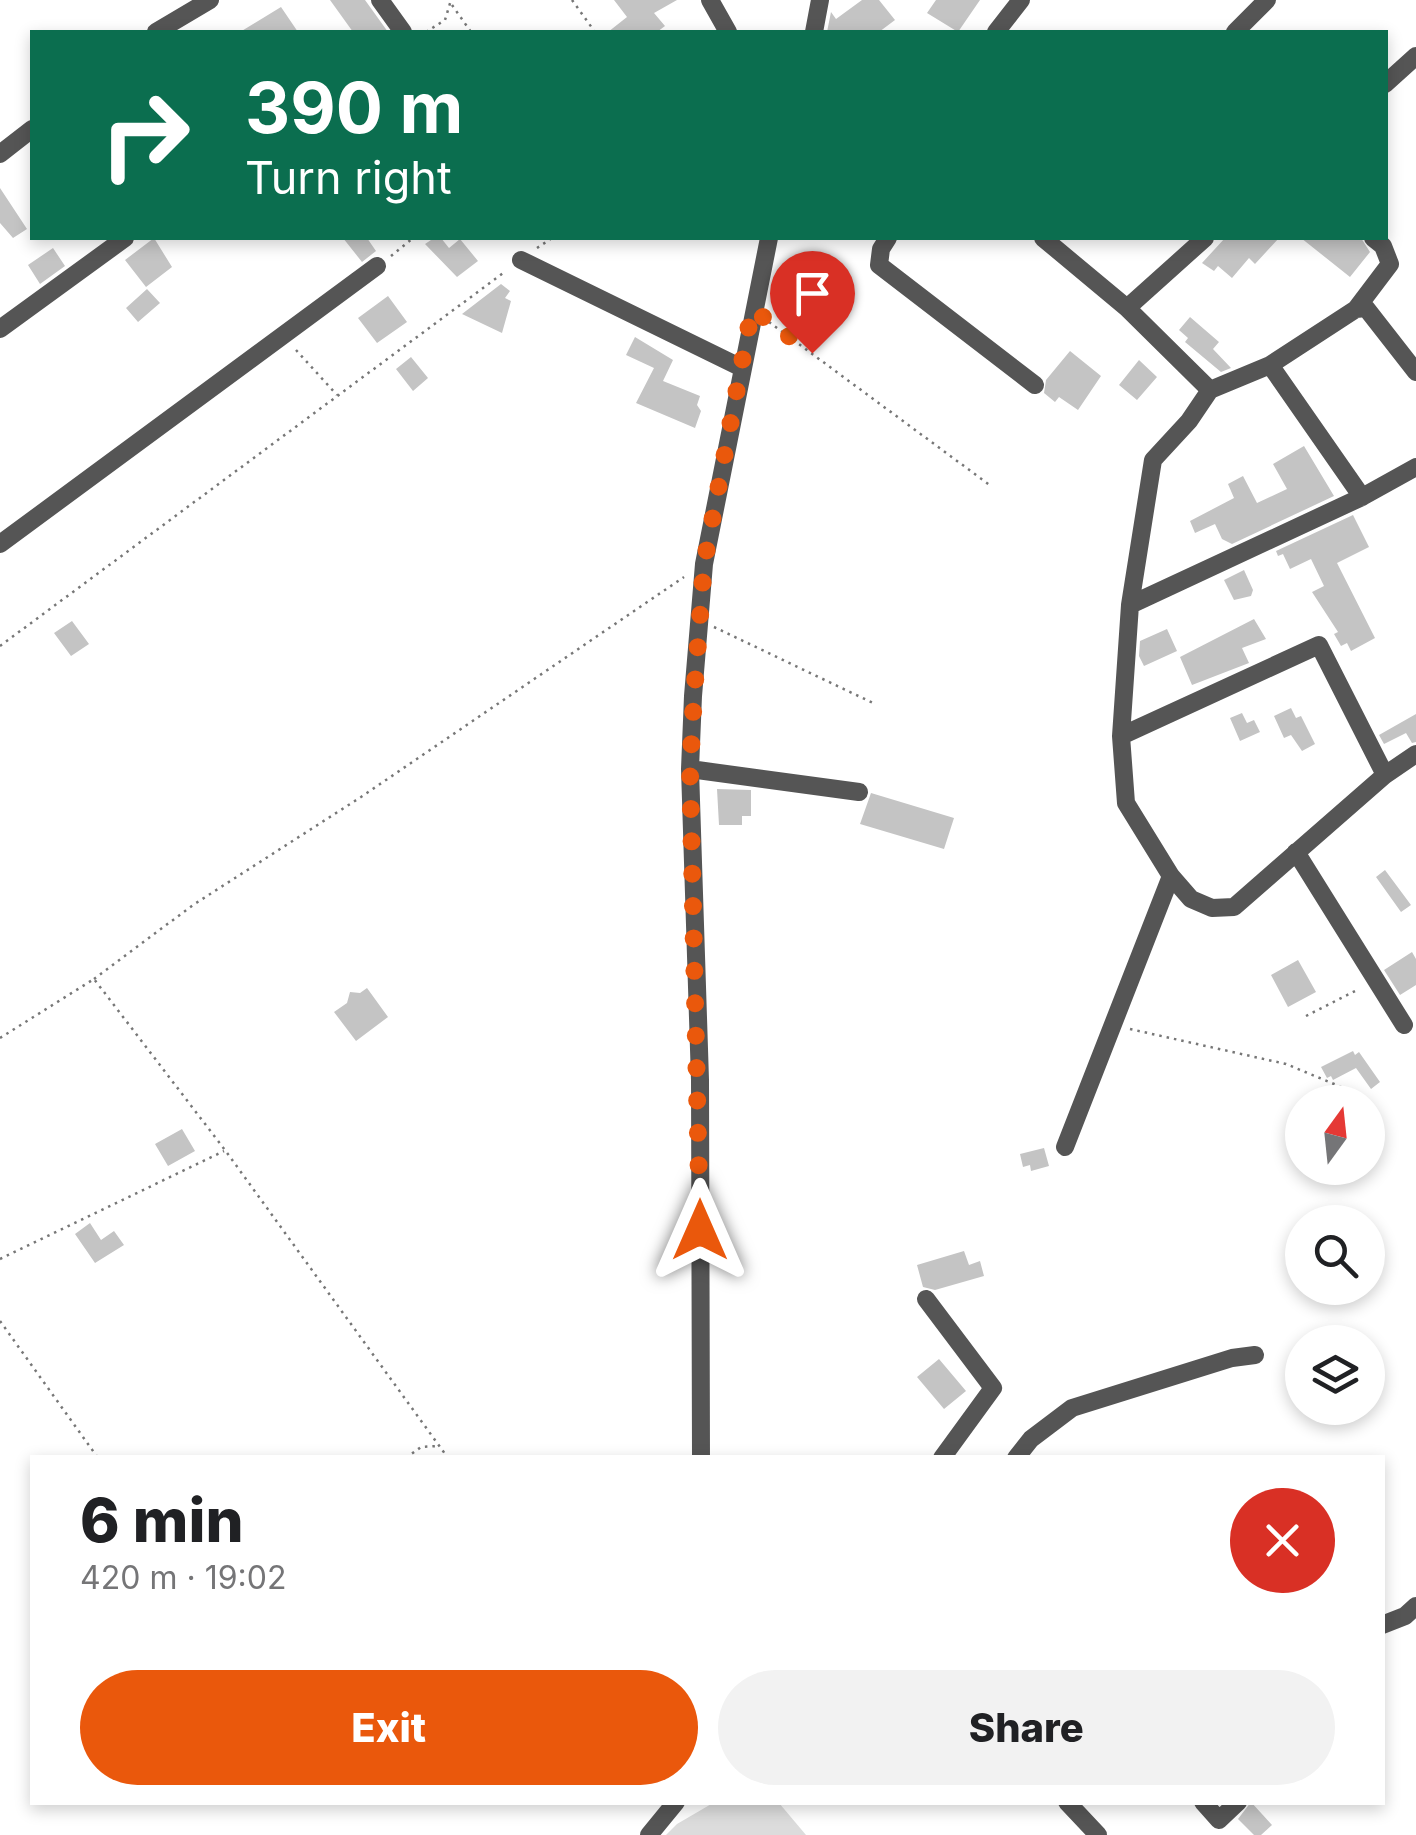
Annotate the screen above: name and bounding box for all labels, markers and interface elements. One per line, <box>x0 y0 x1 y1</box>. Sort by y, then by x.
text: 390 m <box>245 65 463 150</box>
icon: right <box>80 70 210 200</box>
text: Turn right <box>245 150 452 205</box>
pin <box>770 251 855 354</box>
icon: arrive <box>785 266 840 321</box>
north arrow <box>1285 1085 1385 1185</box>
map controls <box>1285 1085 1385 1425</box>
position arrow <box>648 1178 752 1282</box>
button: search <box>1285 1205 1385 1305</box>
button: layers <box>1285 1325 1385 1425</box>
text: 6 min <box>80 1484 244 1556</box>
button: close <box>1230 1488 1335 1593</box>
text: 420 m · 19:02 <box>80 1558 286 1597</box>
button: Exit <box>80 1670 698 1785</box>
button: Share <box>718 1670 1335 1785</box>

